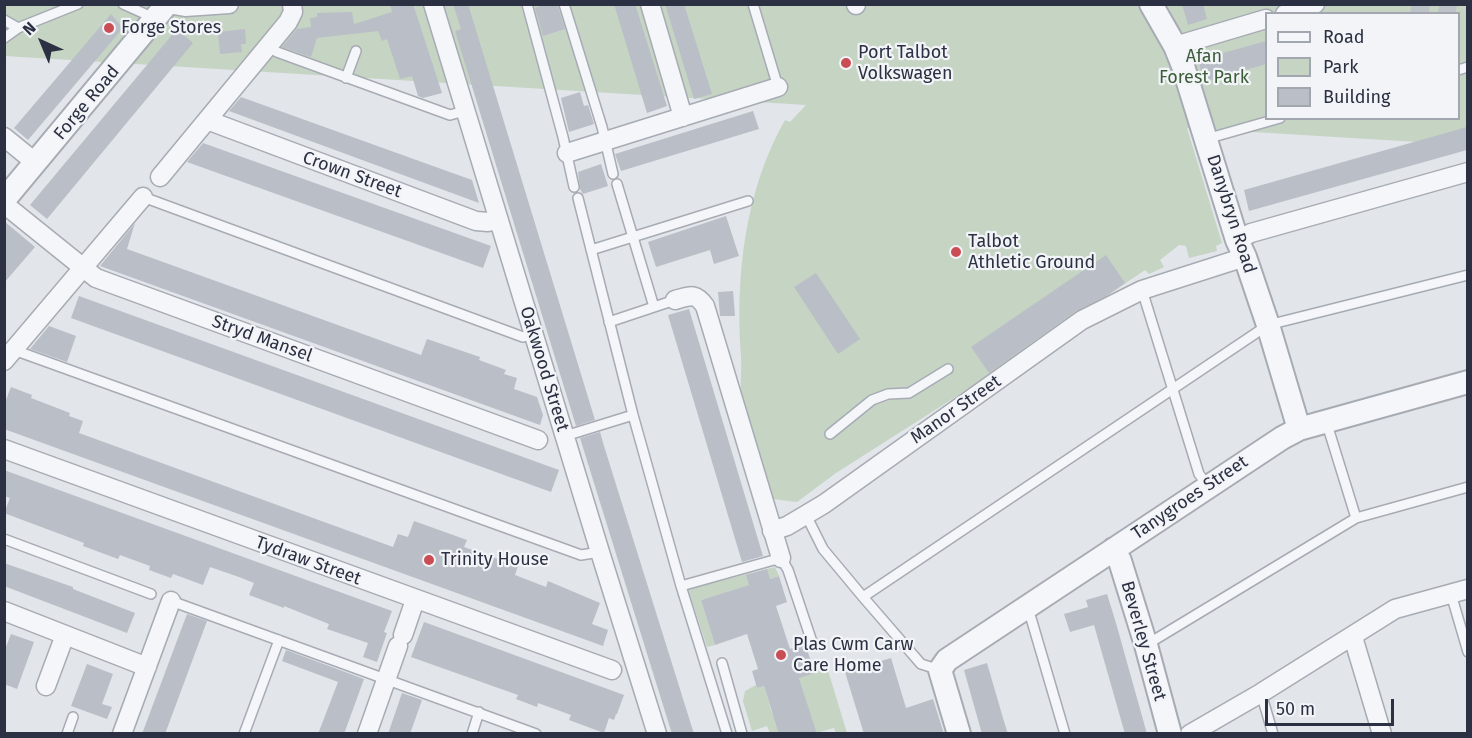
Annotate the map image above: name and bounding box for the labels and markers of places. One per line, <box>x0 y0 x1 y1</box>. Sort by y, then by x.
place label: Forge Stores <box>121 17 221 39</box>
marker: Forge Stores <box>102 21 116 35</box>
place label: Port Talbot Volkswagen <box>858 42 952 84</box>
marker: Port Talbot Volkswagen <box>839 56 853 70</box>
place label: Talbot Athletic Ground <box>968 231 1095 274</box>
marker: Talbot Athletic Ground <box>949 245 963 259</box>
place label: Trinity House <box>441 549 549 571</box>
marker: Trinity House <box>422 553 436 567</box>
place label: Plas Cwm Carw Care Home <box>793 634 913 676</box>
marker: Plas Cwm Carw Care Home <box>774 648 788 662</box>

